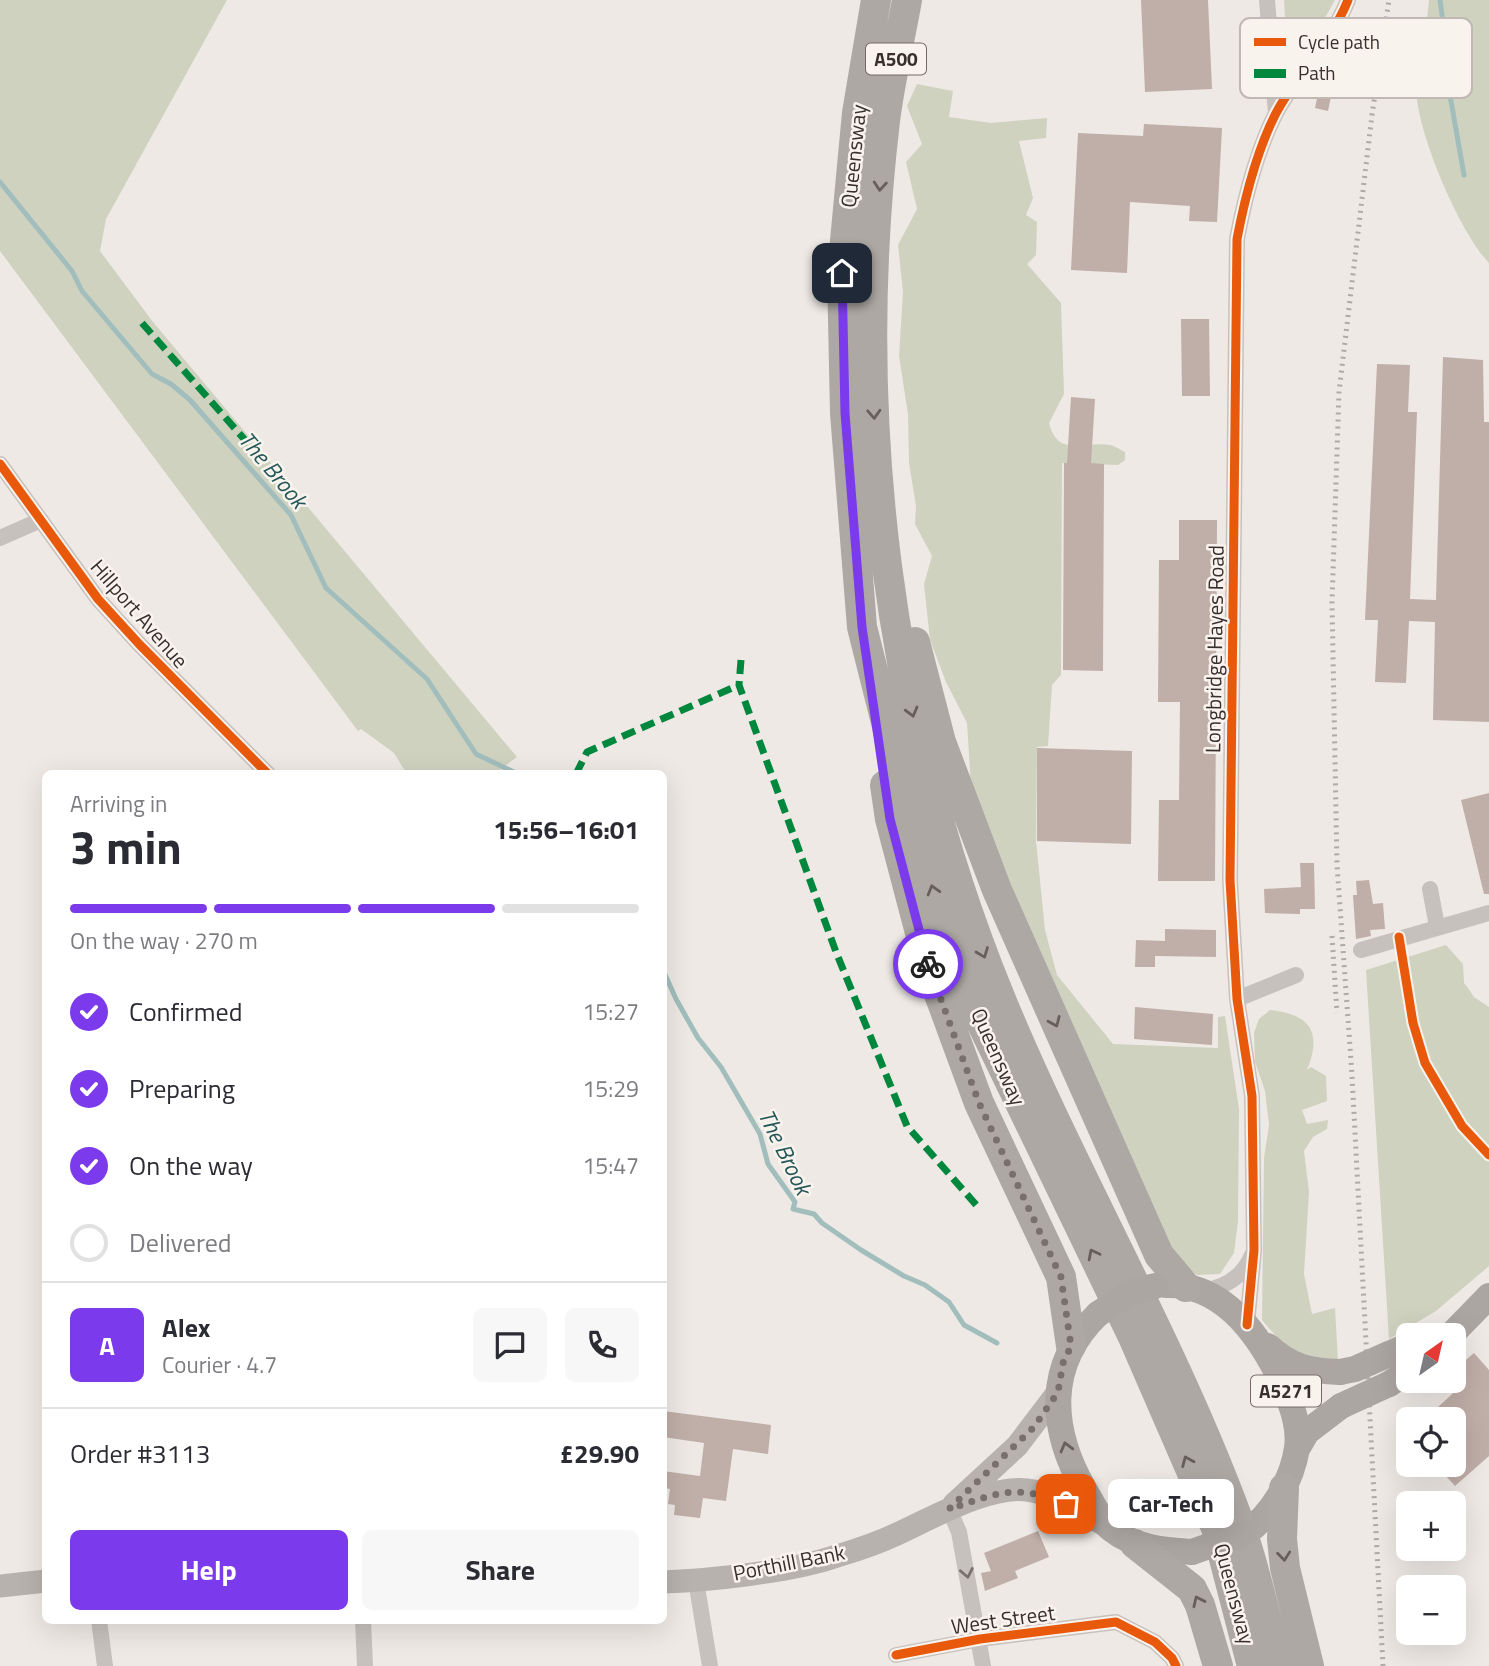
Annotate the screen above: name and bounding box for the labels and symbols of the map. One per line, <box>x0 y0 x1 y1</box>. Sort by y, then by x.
legend <box>1240 18 1472 98</box>
text: Cycle path <box>1298 27 1380 56</box>
road number: A500 <box>866 44 926 74</box>
text: Path <box>1298 58 1336 87</box>
street label: Queensway <box>832 103 874 209</box>
one-way arrow <box>873 181 888 192</box>
pin <box>812 243 872 303</box>
one-way arrow <box>866 408 881 419</box>
water label: The Brook <box>231 424 318 518</box>
street label: Longbridge Hayes Road <box>1196 545 1232 753</box>
street label: Hillport Avenue <box>83 552 196 675</box>
one-way arrow <box>903 706 918 718</box>
one-way arrow <box>926 884 941 896</box>
courier <box>893 929 963 999</box>
one-way arrow <box>975 947 989 959</box>
street label: Queensway <box>963 1003 1035 1110</box>
one-way arrow <box>1047 1015 1061 1027</box>
water label: The Brook <box>750 1103 822 1203</box>
one-way arrow <box>1088 1249 1102 1261</box>
north arrow <box>1396 1323 1466 1393</box>
road number: A5271 <box>1251 1376 1321 1406</box>
one-way arrow <box>1060 1441 1074 1453</box>
one-way arrow <box>1181 1456 1195 1469</box>
pin <box>1036 1474 1096 1534</box>
callout: Car-Tech <box>1108 1480 1234 1528</box>
street label: Porthill Bank <box>730 1536 847 1589</box>
street label: Queensway <box>1206 1540 1264 1648</box>
one-way arrow <box>1276 1550 1291 1562</box>
one-way arrow <box>959 1567 974 1579</box>
street label: West Street <box>949 1596 1058 1642</box>
one-way arrow <box>1192 1596 1206 1608</box>

